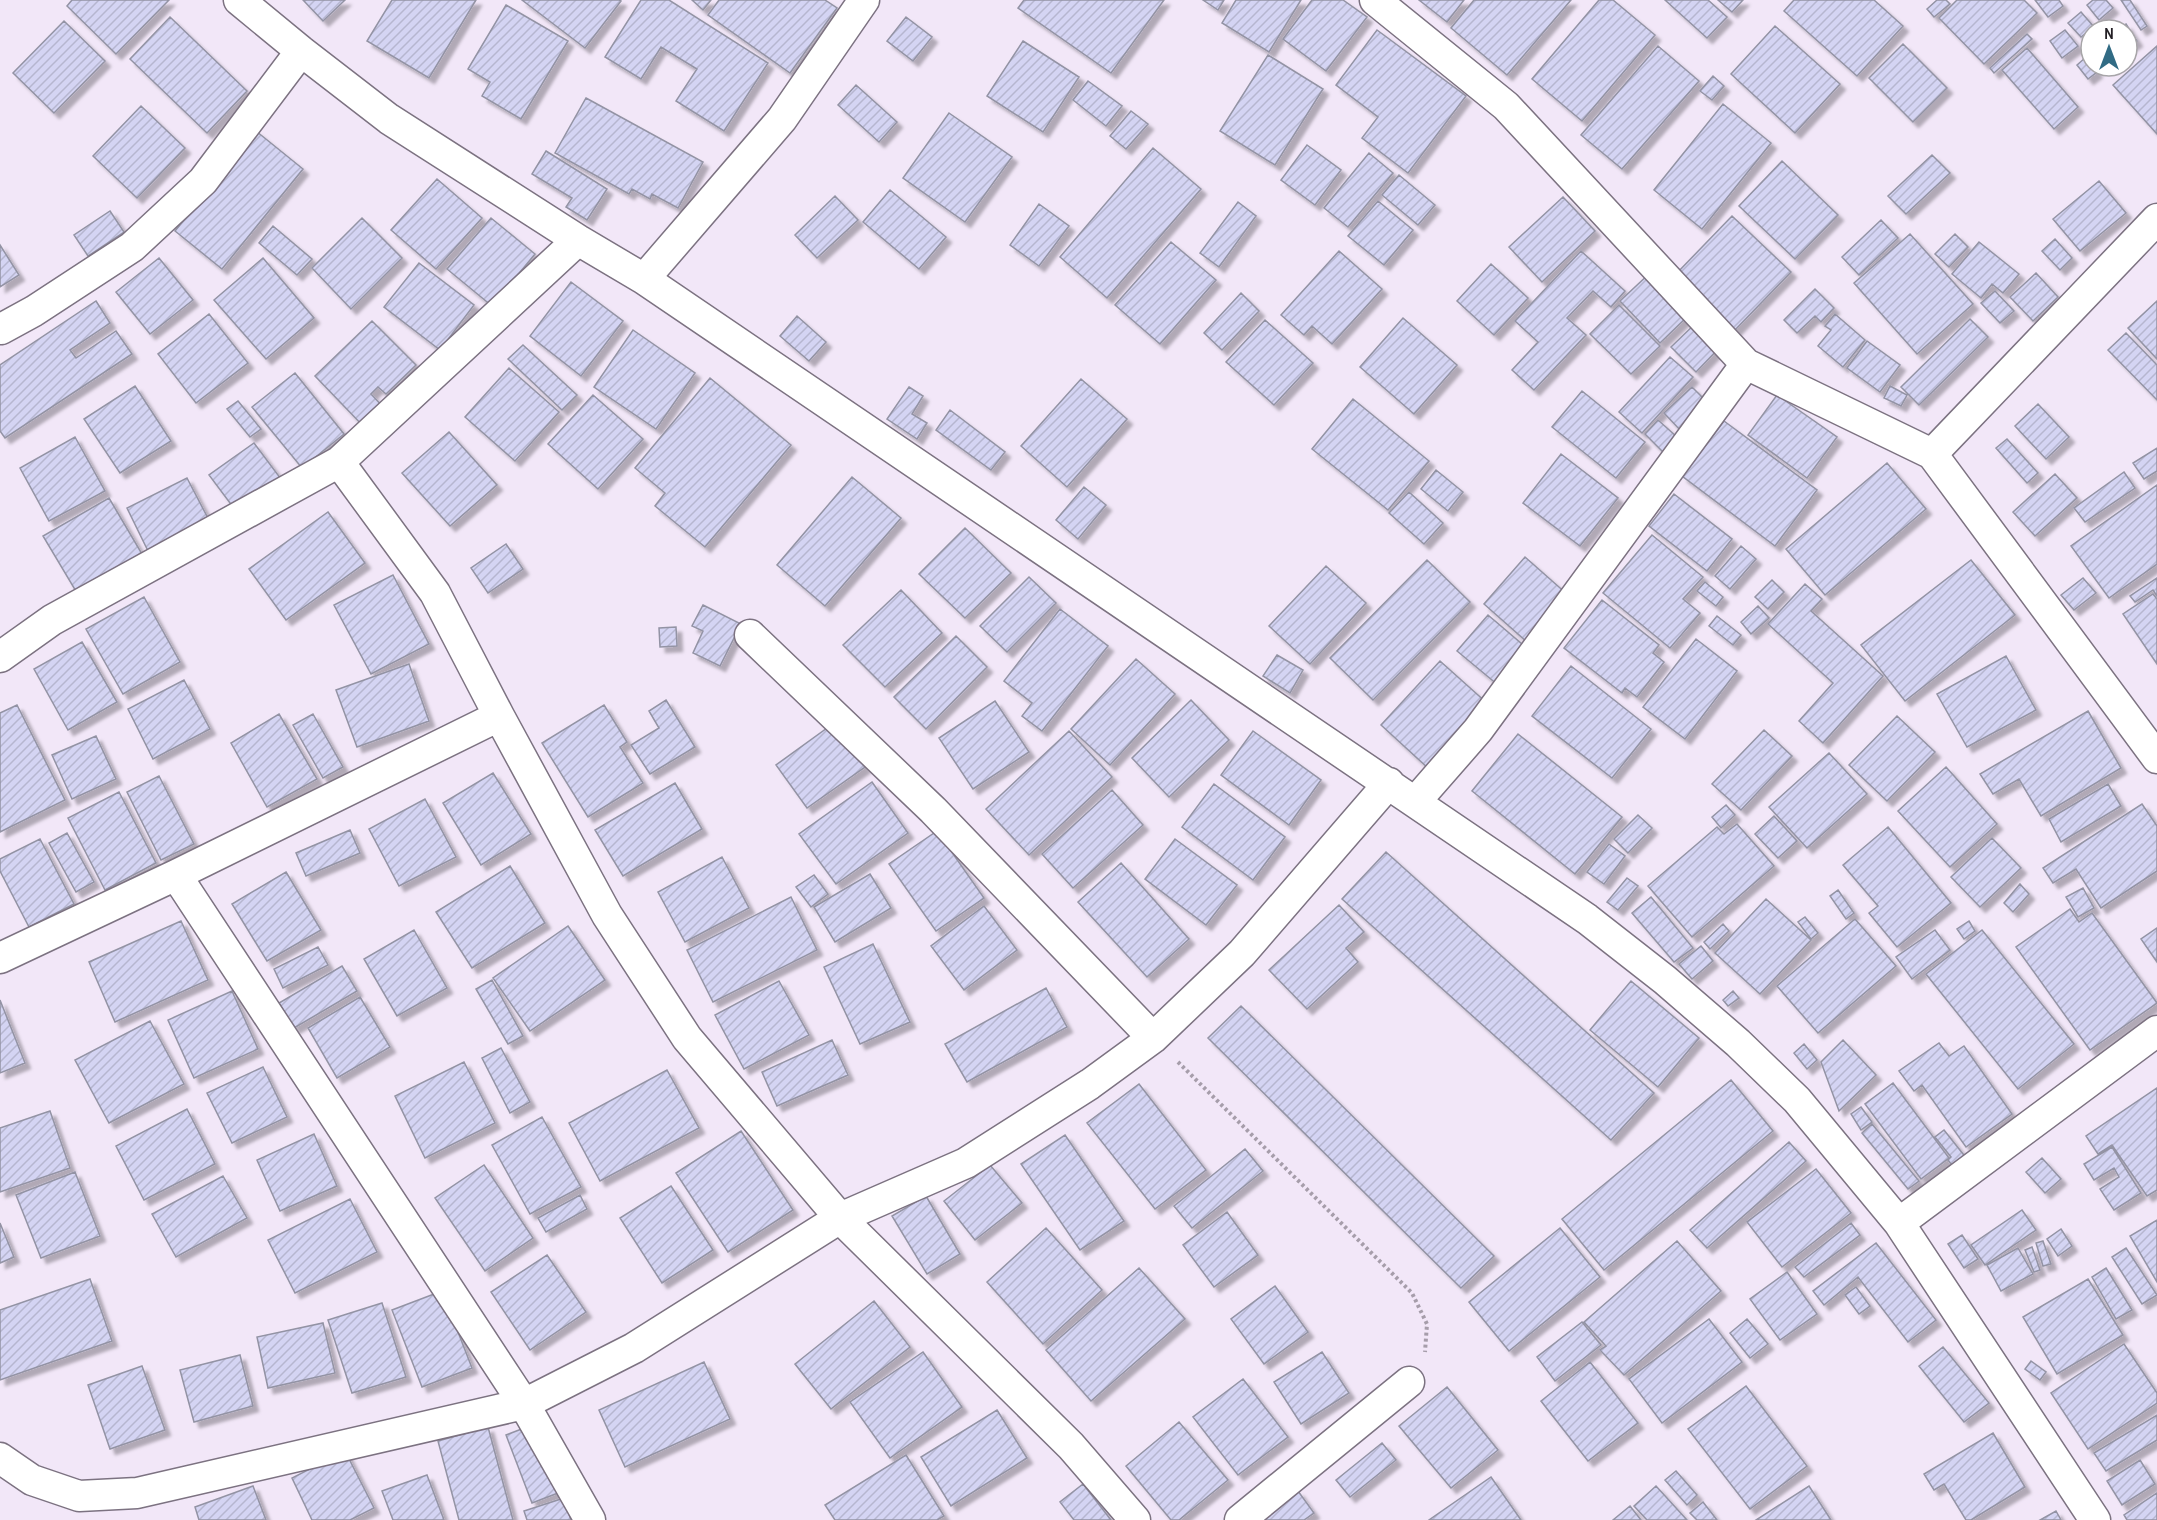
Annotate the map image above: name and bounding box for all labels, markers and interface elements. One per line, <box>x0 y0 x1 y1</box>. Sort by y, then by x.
north arrow <box>2079 18 2139 78</box>
text: N <box>2104 22 2114 44</box>

